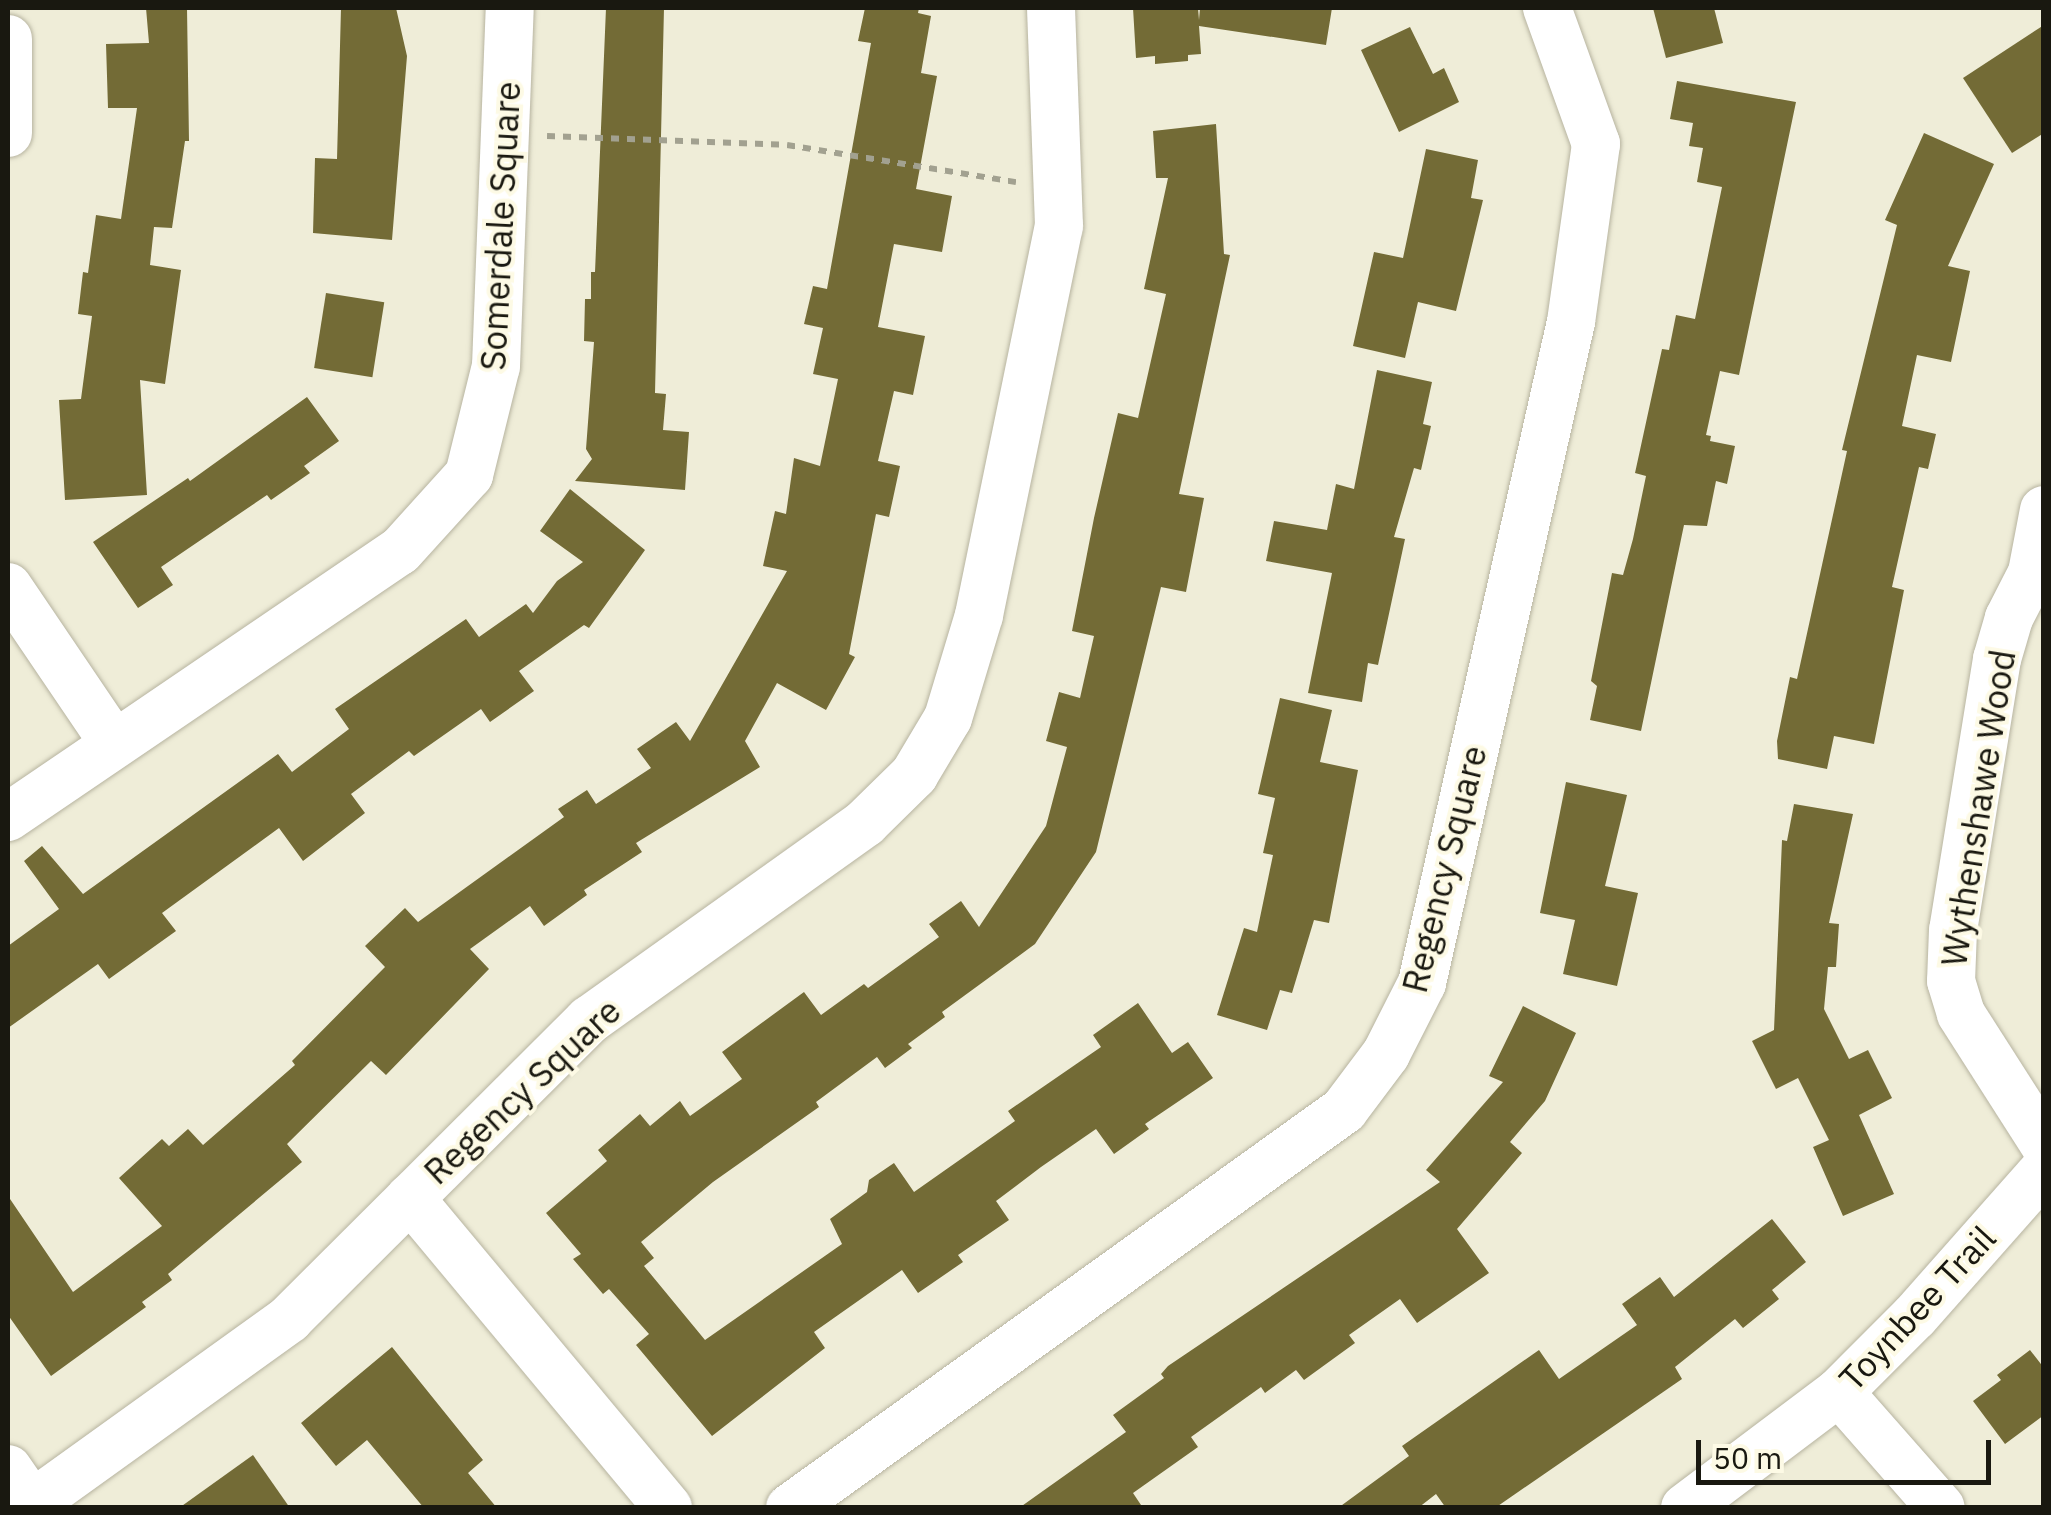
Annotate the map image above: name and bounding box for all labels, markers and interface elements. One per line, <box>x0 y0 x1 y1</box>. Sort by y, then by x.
street label: Somerdale Square <box>471 80 529 372</box>
street label: Wythenshawe Wood <box>1932 647 2024 969</box>
street label: Regency Square <box>1393 741 1495 997</box>
street label: Regency Square <box>415 989 629 1193</box>
street label: Toynbee Trail <box>1830 1217 2004 1399</box>
scale bar <box>1701 1420 1996 1482</box>
text: 50 m <box>1713 1438 1782 1477</box>

